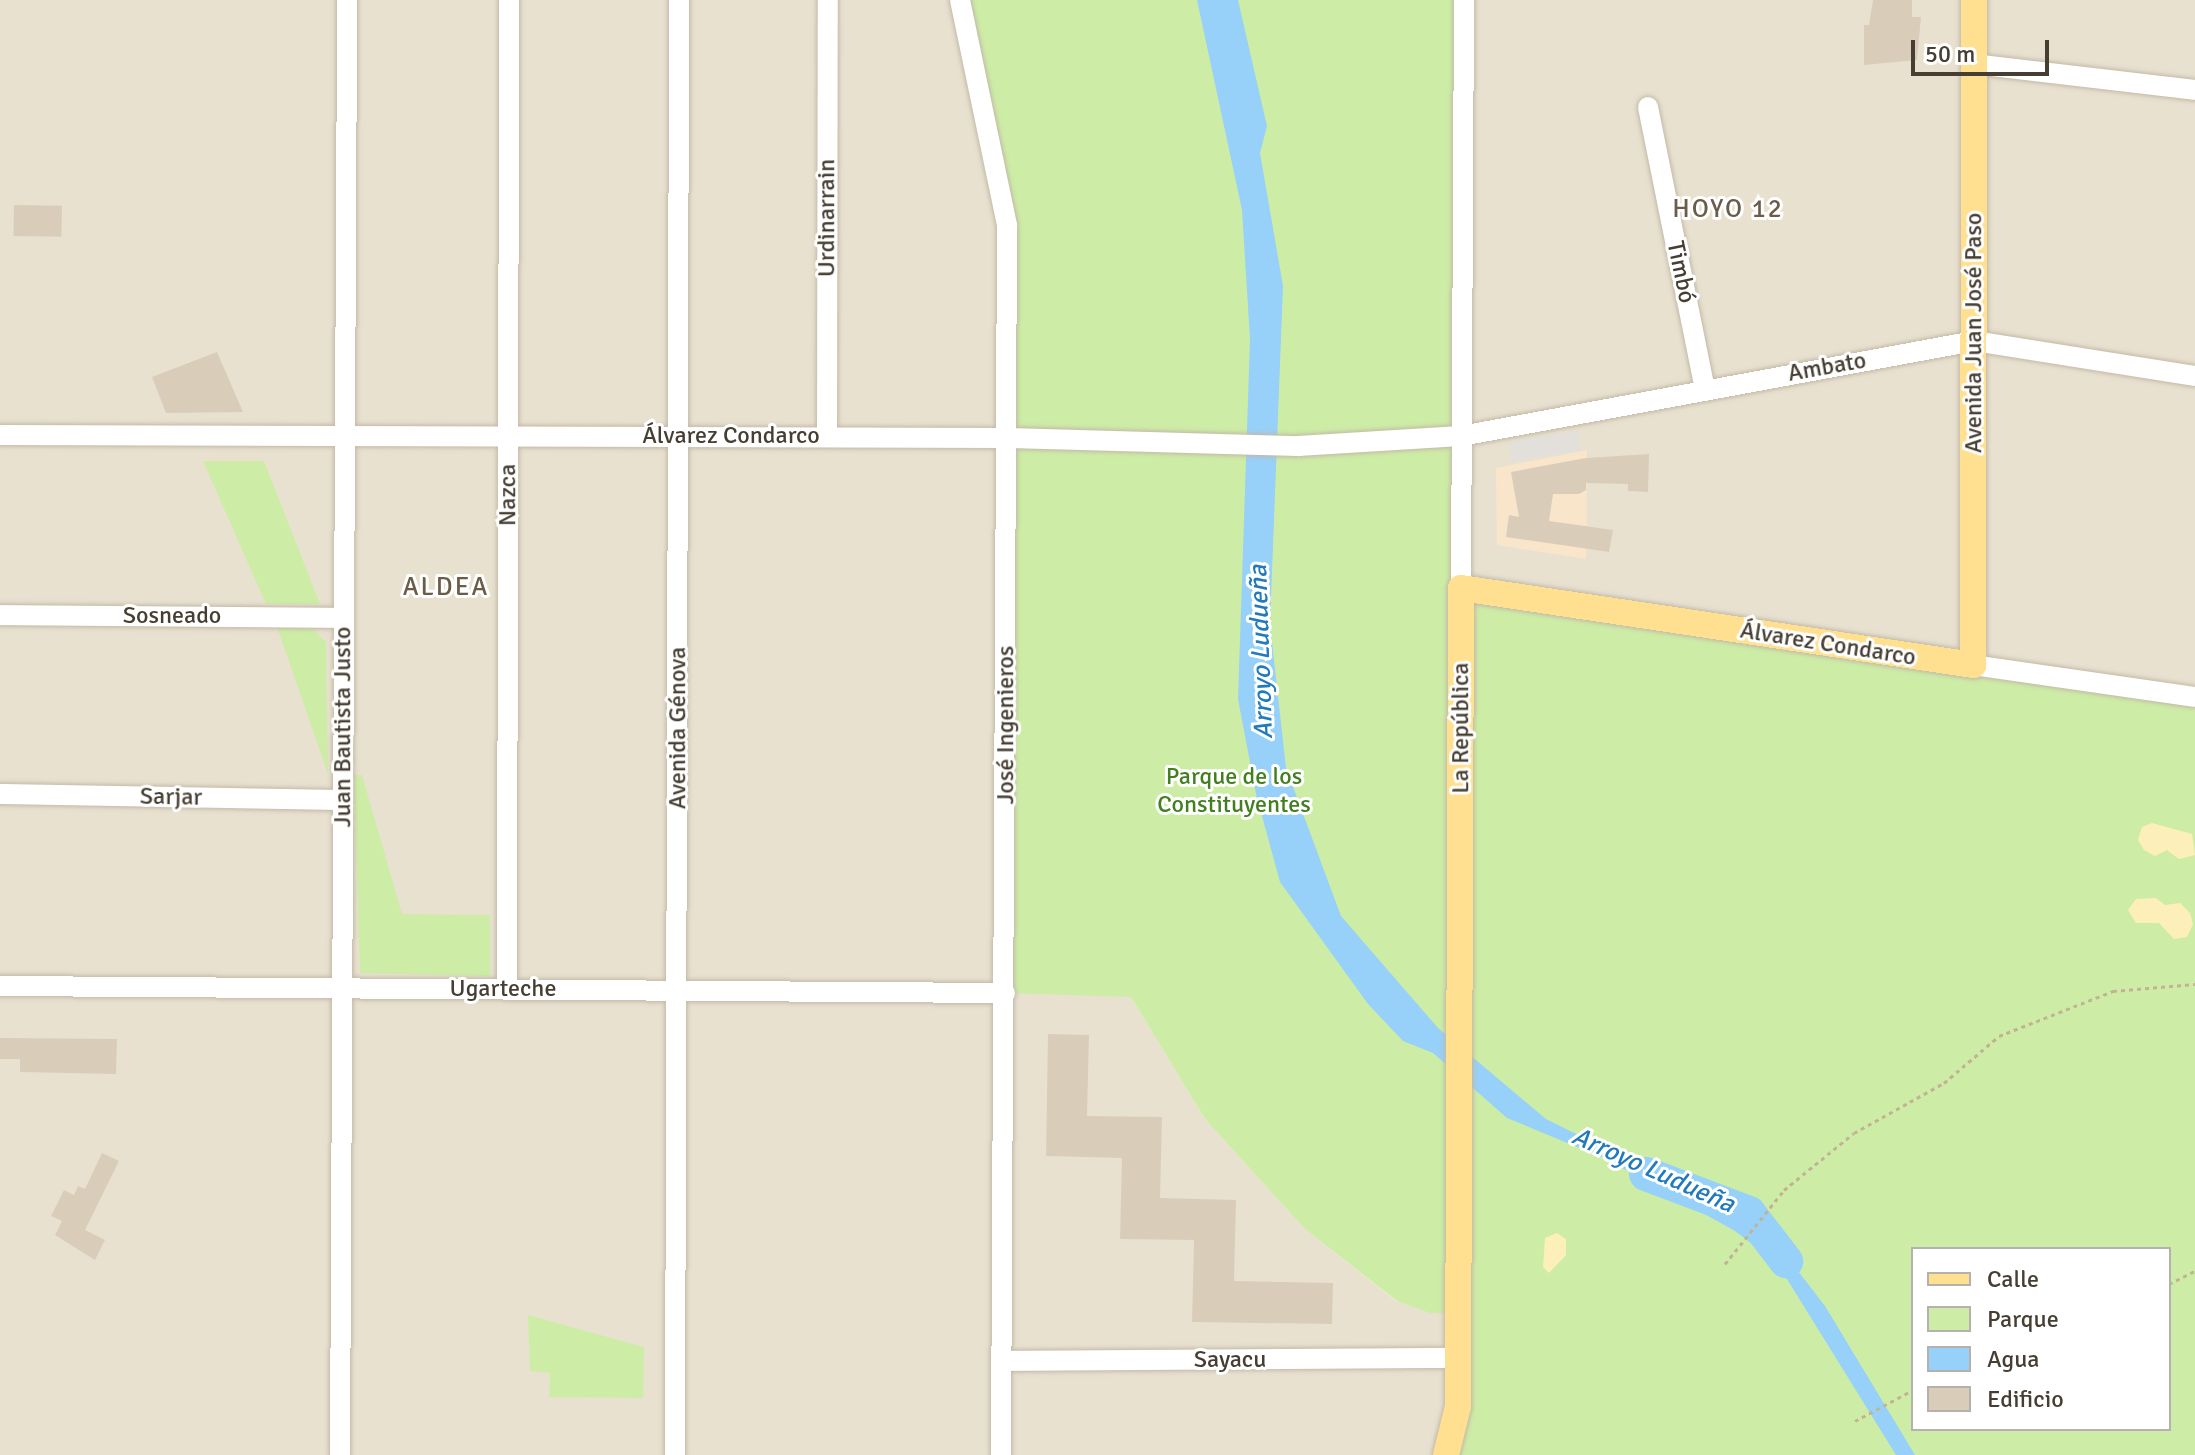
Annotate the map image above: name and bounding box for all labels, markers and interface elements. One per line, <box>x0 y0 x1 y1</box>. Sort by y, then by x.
scale bar <box>1915 24 2053 74</box>
text: 50 m <box>1925 39 1975 69</box>
street label: Urdinarrain <box>813 159 841 277</box>
district label: HOYO 12 <box>1672 194 1784 226</box>
street label: Avenida Juan José Paso <box>1960 213 1988 453</box>
street label: Timbó <box>1660 238 1702 306</box>
street label: Ambato <box>1786 346 1868 388</box>
street label: Álvarez Condarco <box>642 422 820 450</box>
street label: Nazca <box>494 464 522 526</box>
water label: Arroyo Ludueña <box>1243 564 1281 740</box>
district label: ALDEA <box>403 572 489 604</box>
street label: Sosneado <box>123 602 221 630</box>
street label: Álvarez Condarco <box>1738 616 1918 672</box>
street label: Juan Bautista Justo <box>329 627 357 827</box>
street label: José Ingenieros <box>992 646 1020 804</box>
street label: Avenida Génova <box>664 647 692 809</box>
street label: La República <box>1447 662 1475 794</box>
park label: Parque de los Constituyentes <box>1157 763 1311 819</box>
street label: Sarjar <box>140 782 202 812</box>
street label: Ugarteche <box>450 975 556 1003</box>
water label: Arroyo Ludueña <box>1567 1121 1739 1221</box>
legend <box>1911 1247 2171 1431</box>
text: Calle <box>1987 1264 2039 1294</box>
text: Parque <box>1987 1304 2059 1334</box>
text: Agua <box>1987 1344 2039 1374</box>
street label: Sayacu <box>1194 1346 1266 1374</box>
text: Edificio <box>1987 1384 2064 1414</box>

